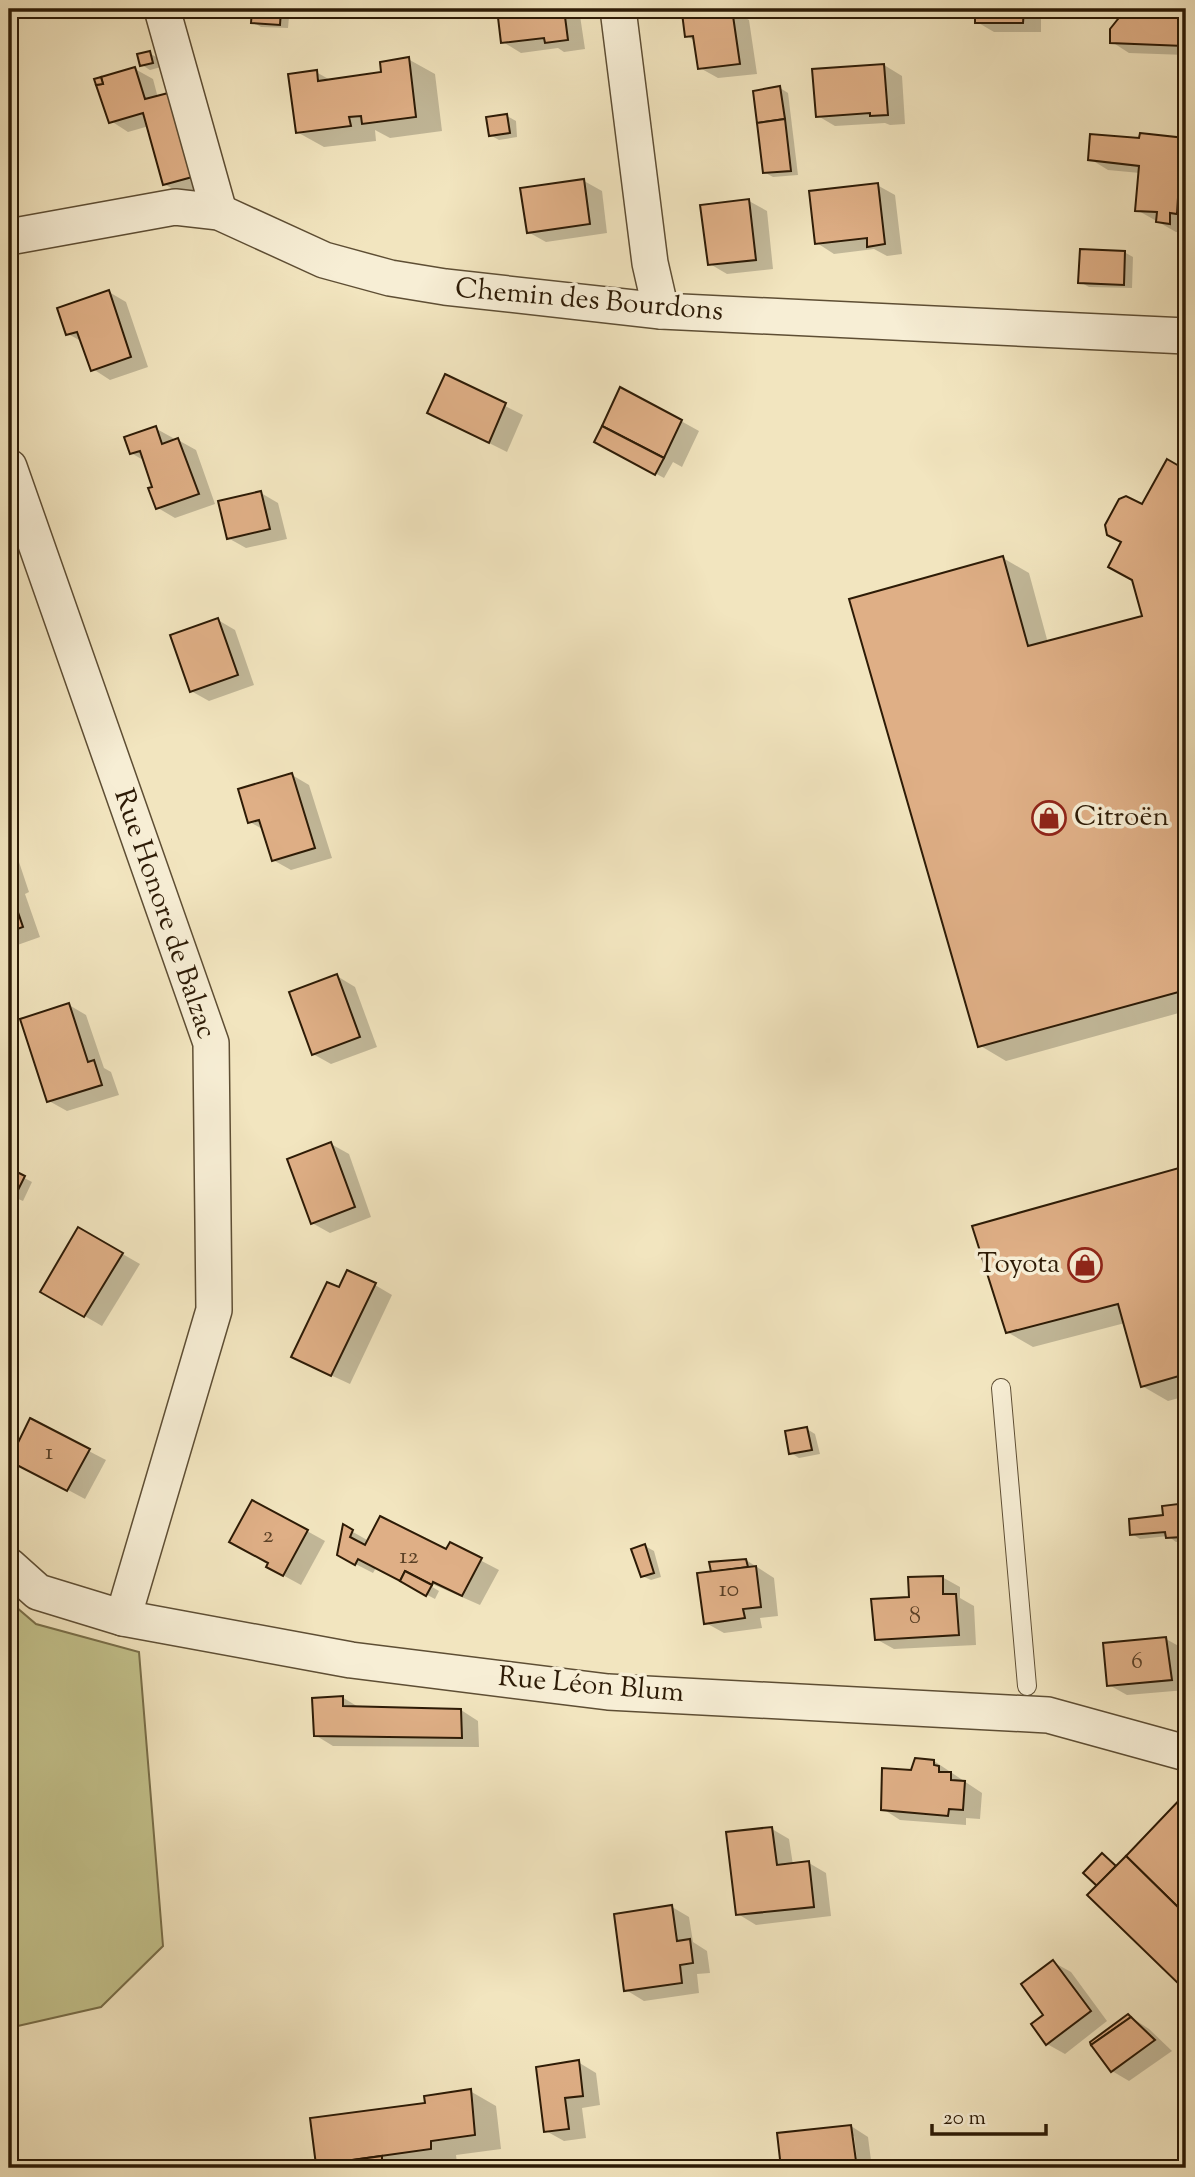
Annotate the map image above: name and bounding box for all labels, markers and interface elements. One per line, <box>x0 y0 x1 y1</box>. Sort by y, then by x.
street label: Chemin des Bourdons <box>453 269 725 333</box>
street label: Rue Honore de Balzac <box>102 784 226 1044</box>
place label: Citroën <box>1074 798 1169 838</box>
shop icon: Citroën <box>1030 799 1068 837</box>
place label: Toyota <box>977 1245 1060 1285</box>
shop icon: Toyota <box>1066 1246 1104 1284</box>
house number: 1 <box>45 1436 53 1470</box>
house number: 2 <box>262 1519 274 1553</box>
house number: 12 <box>399 1540 419 1574</box>
house number: 10 <box>719 1573 739 1607</box>
house number: 8 <box>909 1600 921 1634</box>
house number: 6 <box>1131 1645 1143 1679</box>
street label: Rue Léon Blum <box>496 1658 686 1714</box>
scale bar <box>932 2093 1046 2137</box>
text: 20 m <box>943 2104 986 2134</box>

